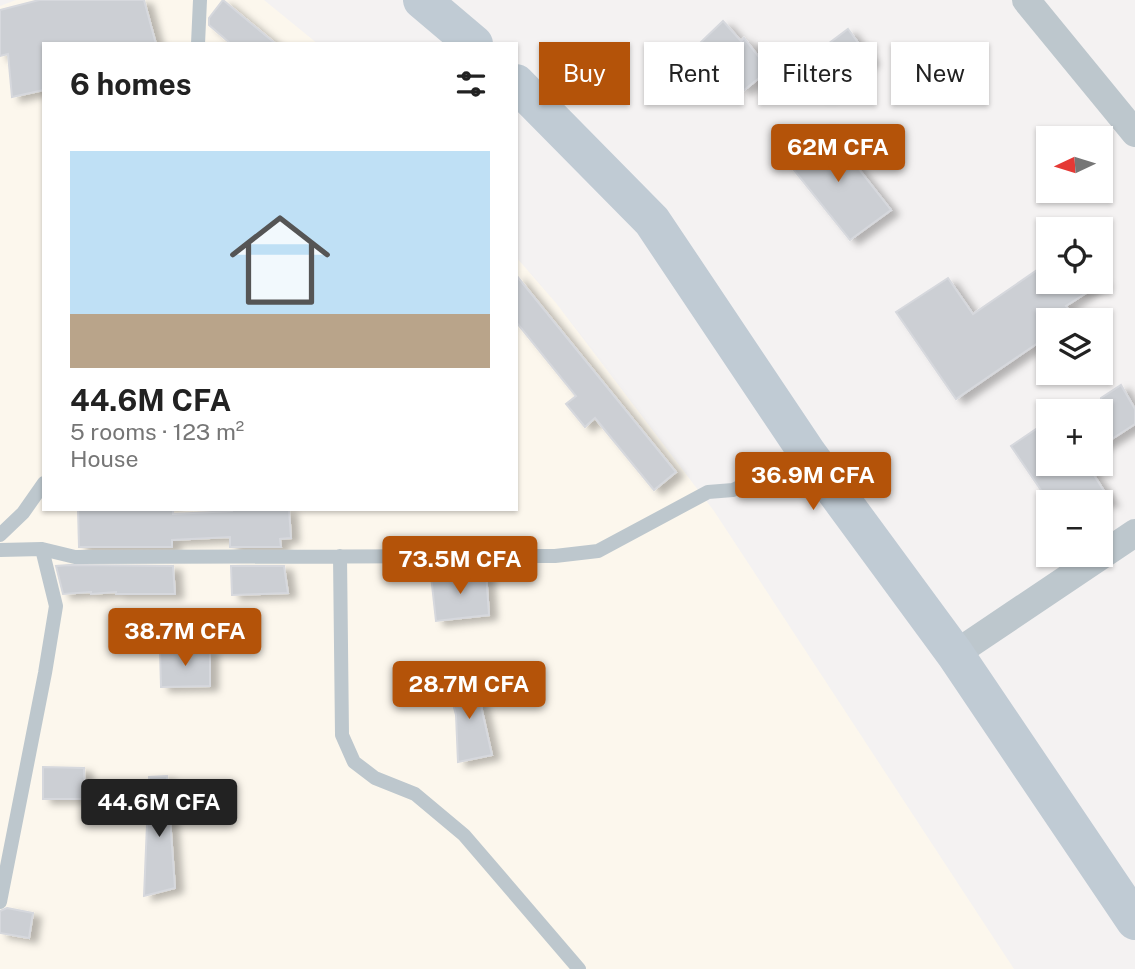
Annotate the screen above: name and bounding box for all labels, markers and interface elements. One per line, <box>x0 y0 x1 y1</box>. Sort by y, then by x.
chip: Buy <box>539 42 630 105</box>
chip: Rent <box>644 42 744 105</box>
chip: Filters <box>758 42 877 105</box>
chip: New <box>891 42 989 105</box>
icon: filters <box>452 65 490 103</box>
text: 6 homes <box>70 66 192 102</box>
pin: 62M CFA <box>773 124 903 184</box>
north arrow <box>1036 126 1113 203</box>
map controls <box>1036 126 1113 567</box>
text: 62M CFA <box>787 133 889 160</box>
icon: home <box>217 197 343 323</box>
button: locate <box>1036 217 1113 294</box>
button: layers <box>1036 308 1113 385</box>
text: 44.6M CFA <box>70 382 231 418</box>
button: + <box>1036 399 1113 476</box>
text: 5 rooms · 123 m² <box>70 418 244 445</box>
text: House <box>70 445 138 472</box>
pin: 36.9M CFA <box>733 452 893 512</box>
text: 36.9M CFA <box>751 461 875 488</box>
button: − <box>1036 490 1113 567</box>
pin: 73.5M CFA <box>380 536 540 596</box>
text: 73.5M CFA <box>398 545 522 572</box>
pin: 38.7M CFA <box>105 608 265 668</box>
text: 38.7M CFA <box>124 617 246 644</box>
pin: 28.7M CFA <box>389 662 549 721</box>
text: 28.7M CFA <box>409 670 529 697</box>
pin: 44.6M CFA <box>79 780 239 839</box>
text: 44.6M CFA <box>97 788 221 815</box>

